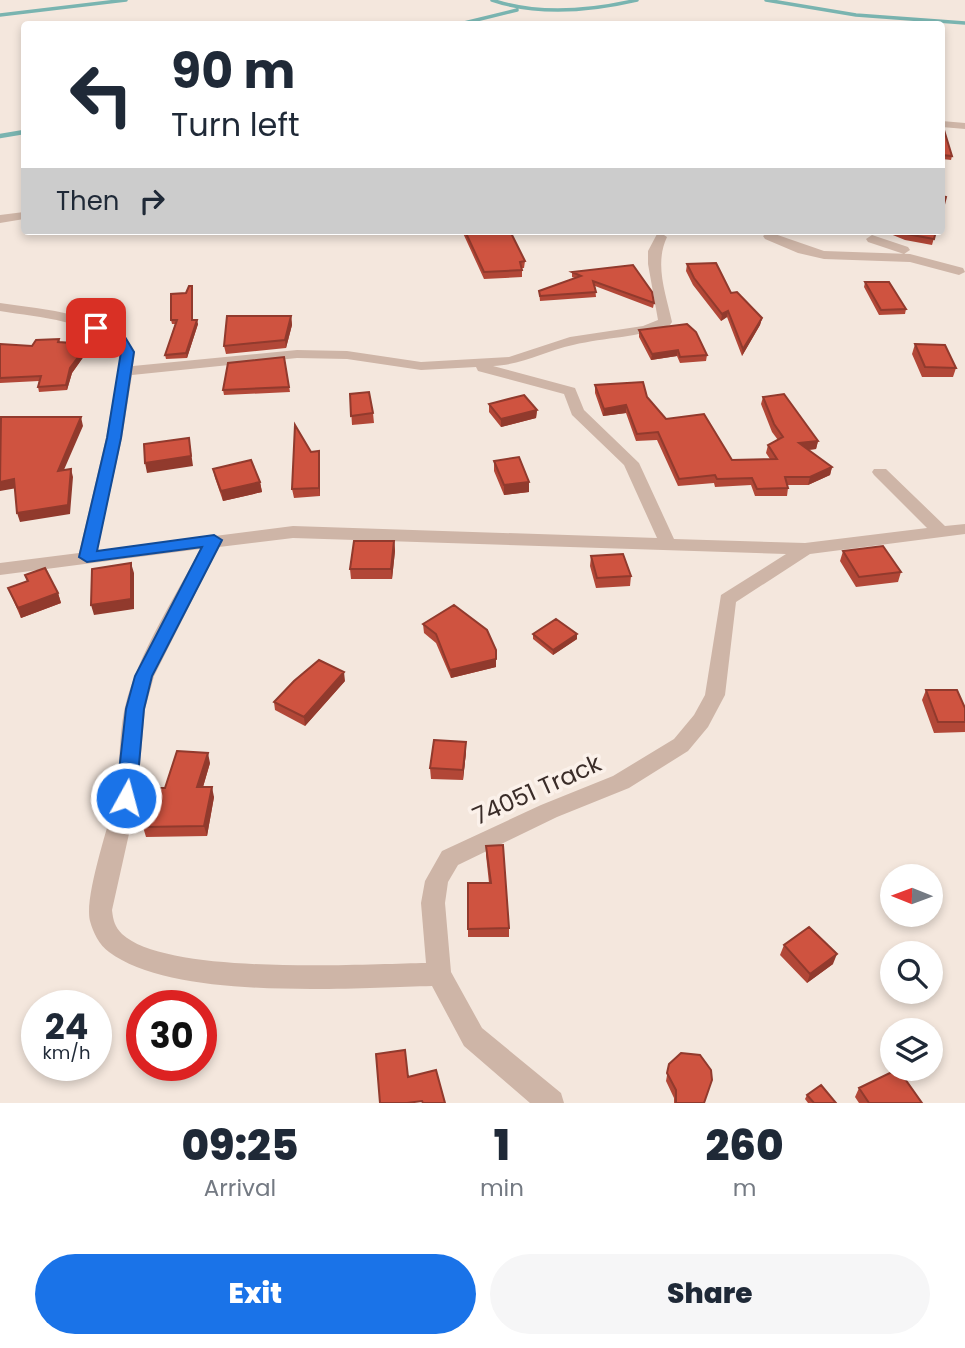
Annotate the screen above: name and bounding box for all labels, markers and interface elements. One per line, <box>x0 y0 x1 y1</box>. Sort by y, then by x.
text: 90 m <box>171 37 295 105</box>
icon: left <box>56 49 147 140</box>
text: Turn left <box>171 102 300 147</box>
icon: right <box>133 182 171 220</box>
text: Then <box>56 183 119 219</box>
pin <box>66 298 126 358</box>
icon: arrive <box>77 309 115 347</box>
street label: 74051 Track <box>467 746 607 833</box>
position arrow <box>89 761 163 835</box>
north arrow <box>880 864 943 928</box>
map controls <box>880 864 943 1081</box>
button: search <box>880 941 943 1004</box>
speed limit sign: 30 <box>126 990 217 1081</box>
text: 24 <box>45 1002 88 1051</box>
button: layers <box>880 1018 943 1081</box>
text: km/h <box>43 1040 90 1065</box>
text: 09:25 <box>181 1116 299 1175</box>
text: 1 <box>494 1116 510 1175</box>
text: 260 <box>705 1116 784 1175</box>
text: Arrival <box>204 1172 276 1204</box>
text: min <box>480 1172 524 1204</box>
text: m <box>733 1172 756 1204</box>
button: Exit <box>35 1254 476 1334</box>
button: Share <box>490 1254 930 1334</box>

